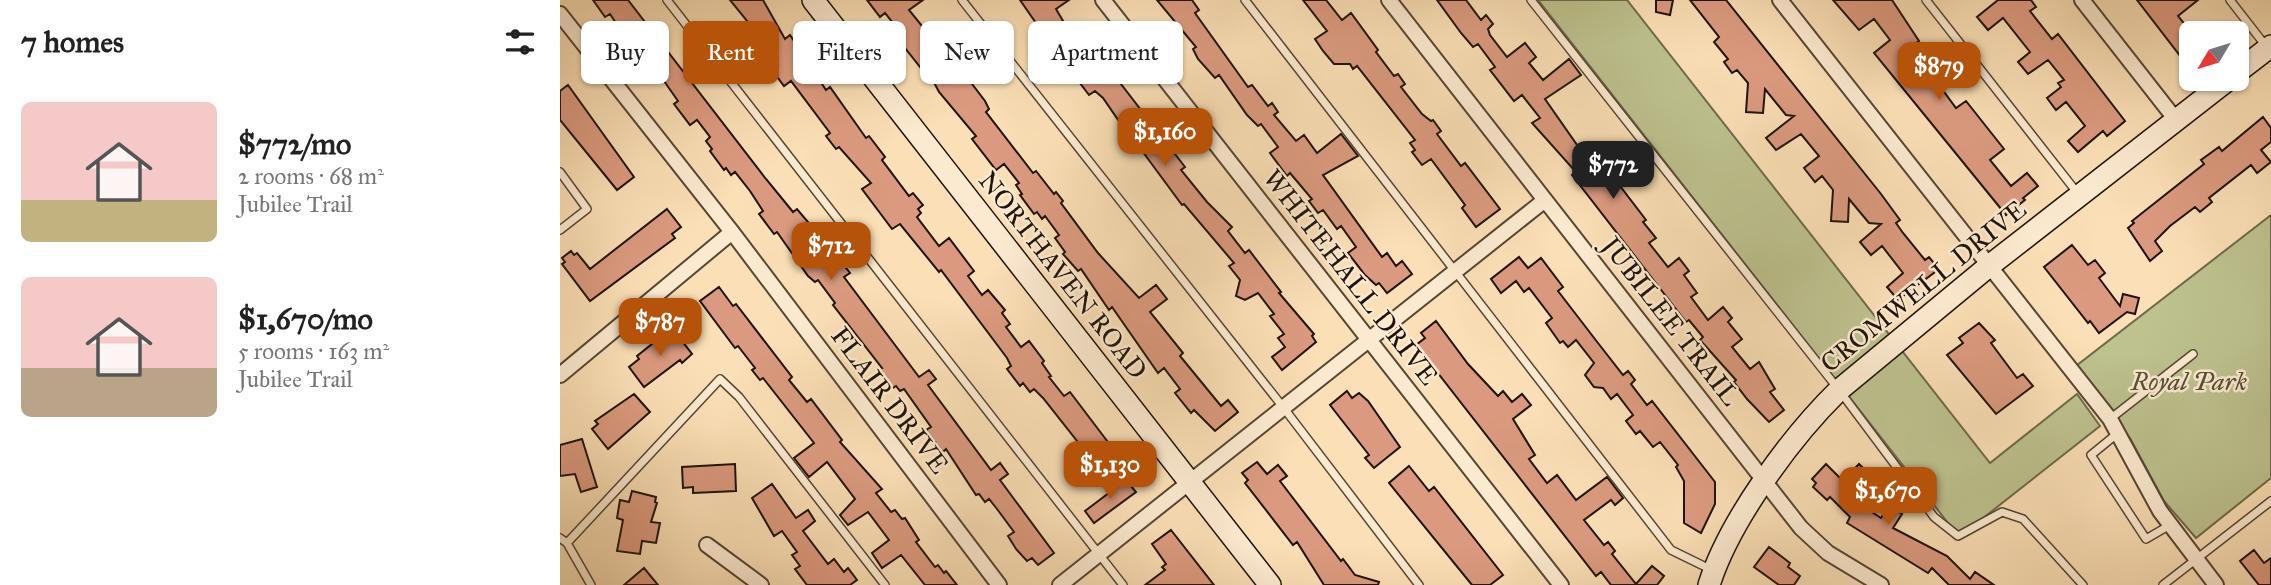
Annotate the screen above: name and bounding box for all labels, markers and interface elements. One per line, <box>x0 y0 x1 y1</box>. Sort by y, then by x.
chip: Buy <box>581 21 669 84</box>
chip: Rent <box>683 21 779 84</box>
chip: Filters <box>793 21 906 84</box>
chip: New <box>920 21 1014 84</box>
chip: Apartment <box>1028 21 1183 84</box>
north arrow <box>2179 21 2249 91</box>
map controls <box>2179 21 2249 91</box>
icon: filters <box>501 23 539 61</box>
text: 7 homes <box>21 24 124 60</box>
pin: $879 <box>1898 42 1980 102</box>
text: $879 <box>1914 51 1964 79</box>
pin: $1,160 <box>1108 108 1222 168</box>
text: $1,160 <box>1133 117 1197 145</box>
text: $772/mo <box>238 126 351 162</box>
icon: home <box>77 130 161 214</box>
pin: $772 <box>1572 142 1654 201</box>
text: $772 <box>1588 150 1638 178</box>
text: 2 rooms · 68 m² <box>238 162 384 190</box>
street label: WHITEHALL DRIVE <box>1257 163 1445 391</box>
street label: NORTHAVEN ROAD <box>972 165 1154 385</box>
text: Jubilee Trail <box>238 190 353 218</box>
street label: CROMWELL DRIVE <box>1814 193 2032 379</box>
pin: $712 <box>790 222 872 282</box>
street label: JUBILEE TRAIL <box>1593 228 1747 412</box>
text: $712 <box>808 231 854 259</box>
pin: $787 <box>619 298 701 358</box>
text: $1,670/mo <box>238 301 373 337</box>
icon: home <box>77 305 161 389</box>
text: $787 <box>635 307 685 335</box>
street label: FLAIR DRIVE <box>824 320 956 480</box>
text: 5 rooms · 163 m² <box>238 337 389 365</box>
text: Jubilee Trail <box>238 365 353 393</box>
park label: Royal Park <box>2130 365 2247 397</box>
pin: $1,130 <box>1053 442 1167 501</box>
text: $1,130 <box>1080 450 1140 478</box>
pin: $1,670 <box>1831 468 1945 527</box>
text: $1,670 <box>1855 476 1921 504</box>

